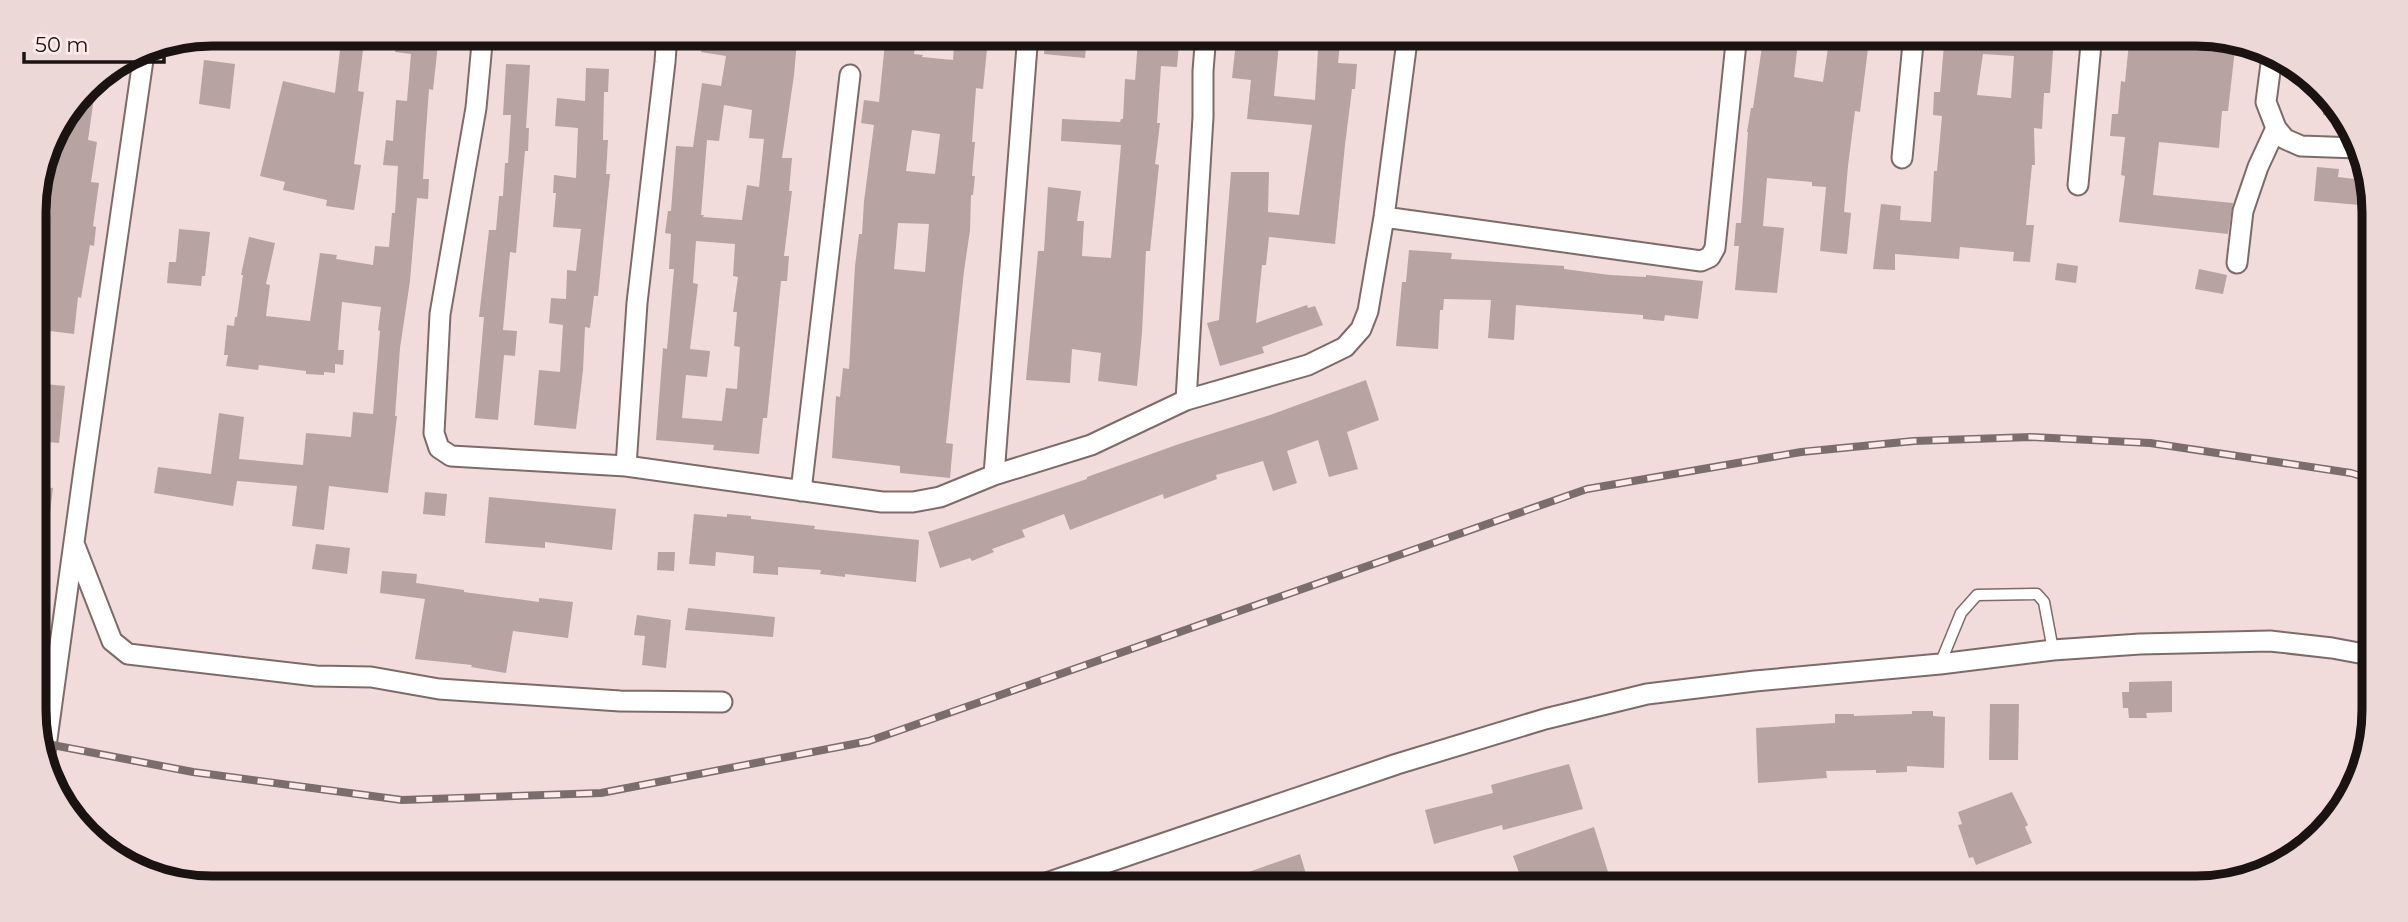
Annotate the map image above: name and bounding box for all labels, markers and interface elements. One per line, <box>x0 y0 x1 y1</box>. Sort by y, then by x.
scale bar <box>24 21 164 65</box>
text: 50 m <box>35 32 89 57</box>

